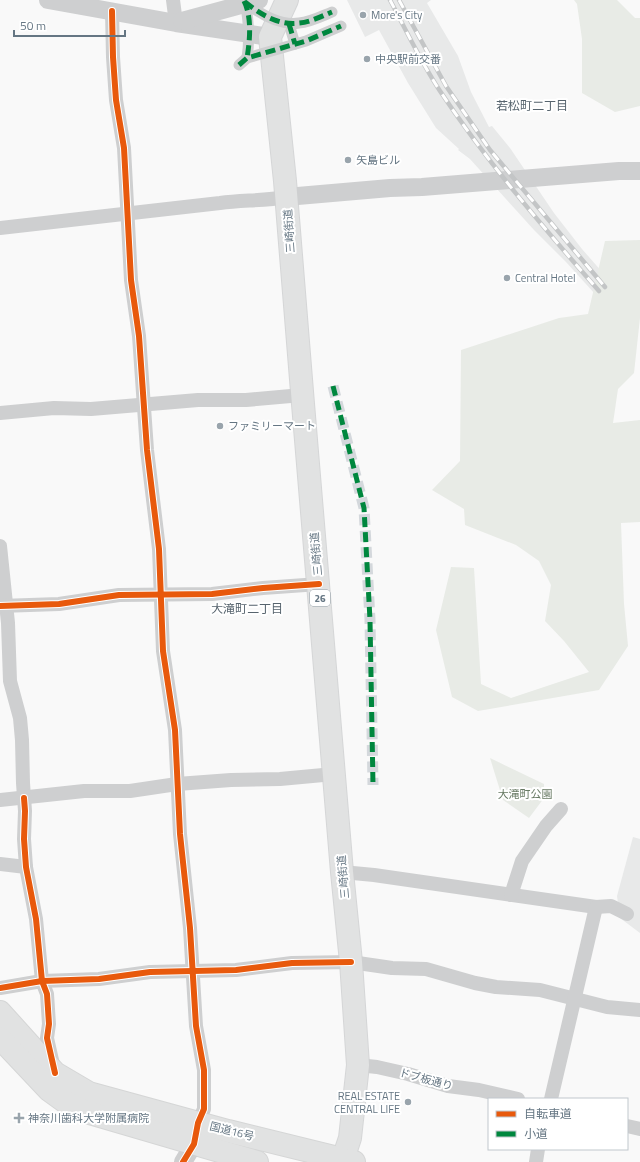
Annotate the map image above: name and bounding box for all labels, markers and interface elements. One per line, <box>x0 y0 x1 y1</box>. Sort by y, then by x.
place label: More's City <box>371 7 423 23</box>
marker: More's City <box>358 10 368 20</box>
scale bar <box>14 12 125 38</box>
text: 50 m <box>20 16 46 35</box>
place label: 中央駅前交番 <box>375 51 441 67</box>
marker: 中央駅前交番 <box>362 54 372 64</box>
district label: 若松町二丁目 <box>496 96 568 115</box>
place label: 矢島ビル <box>356 152 400 168</box>
marker: 矢島ビル <box>343 155 353 165</box>
street label: 三崎街道 <box>279 208 299 254</box>
place label: Central Hotel <box>515 270 576 286</box>
marker: Central Hotel <box>502 273 512 283</box>
place label: ファミリーマート <box>228 418 316 434</box>
marker: ファミリーマート <box>215 421 225 431</box>
street label: 三崎街道 <box>306 531 326 577</box>
road number: 26 <box>310 590 330 606</box>
district label: 大滝町二丁目 <box>211 599 283 618</box>
park label: 大滝町公園 <box>498 786 553 802</box>
street label: 三崎街道 <box>333 854 353 900</box>
street label: ドブ板通り <box>397 1064 455 1094</box>
place label: REAL ESTATE CENTRAL LIFE <box>334 1088 400 1117</box>
marker: REAL ESTATE CENTRAL LIFE <box>403 1097 413 1107</box>
legend <box>488 1098 628 1150</box>
text: 自転車道 <box>524 1104 572 1123</box>
place label: 神奈川歯科大学附属病院 <box>28 1110 149 1126</box>
marker: 神奈川歯科大学附属病院 <box>13 1112 25 1124</box>
street label: 国道16号 <box>208 1118 256 1144</box>
text: 小道 <box>524 1124 548 1143</box>

